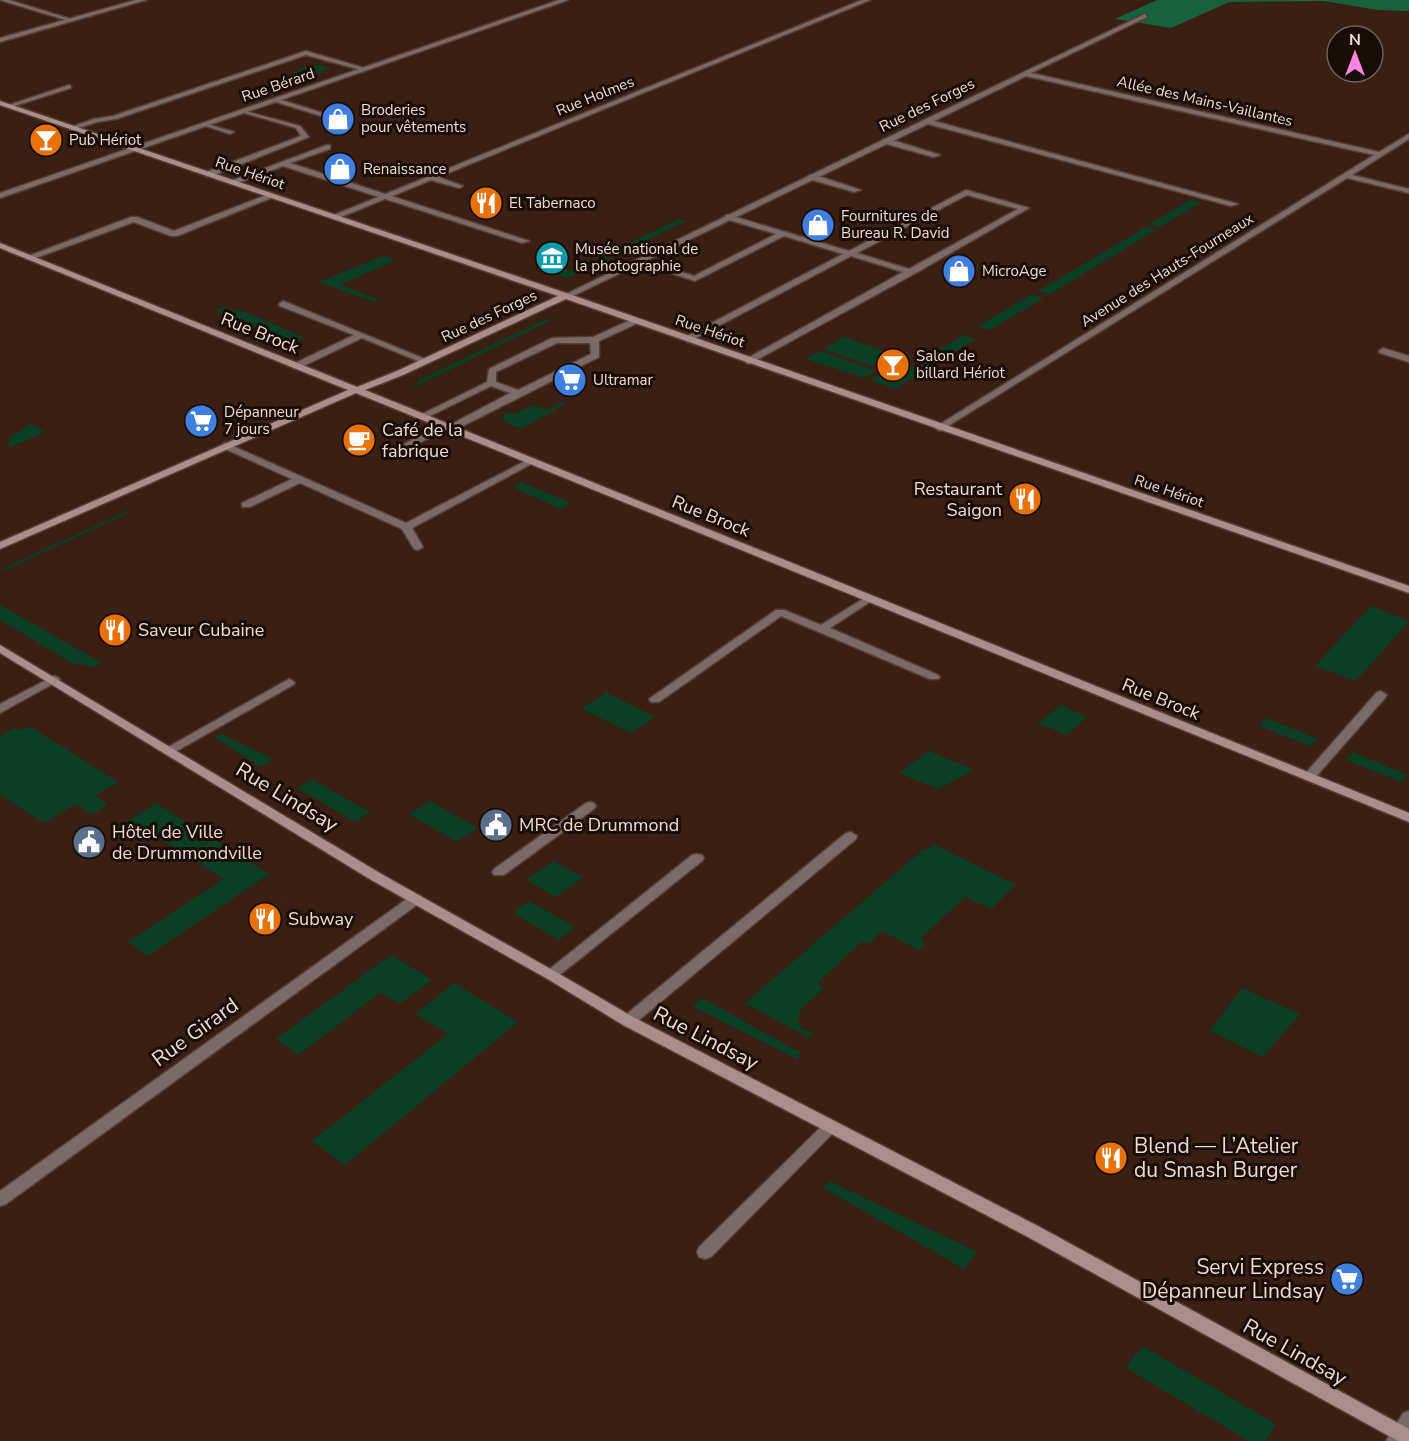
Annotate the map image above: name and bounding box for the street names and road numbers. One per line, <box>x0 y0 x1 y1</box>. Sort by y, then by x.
street label: Rue Bérard <box>239 63 317 107</box>
street label: Rue Holmes <box>553 71 637 121</box>
street label: Allée des Mains-Vaillantes <box>1115 71 1295 131</box>
street label: Rue des Forges <box>876 73 978 137</box>
street label: Rue Hériot <box>213 152 288 194</box>
street label: Avenue des Hauts-Fourneaux <box>1077 208 1257 332</box>
street label: Rue des Forges <box>438 285 540 347</box>
street label: Rue Brock <box>217 306 304 360</box>
street label: Rue Hériot <box>673 310 748 352</box>
street label: Rue Hériot <box>1132 470 1207 512</box>
street label: Rue Brock <box>668 489 755 543</box>
street label: Rue Brock <box>1118 672 1205 726</box>
street label: Rue Lindsay <box>231 755 344 839</box>
street label: Rue Girard <box>146 991 244 1073</box>
street label: Rue Lindsay <box>649 999 764 1077</box>
street label: Rue Lindsay <box>1238 1312 1352 1392</box>

